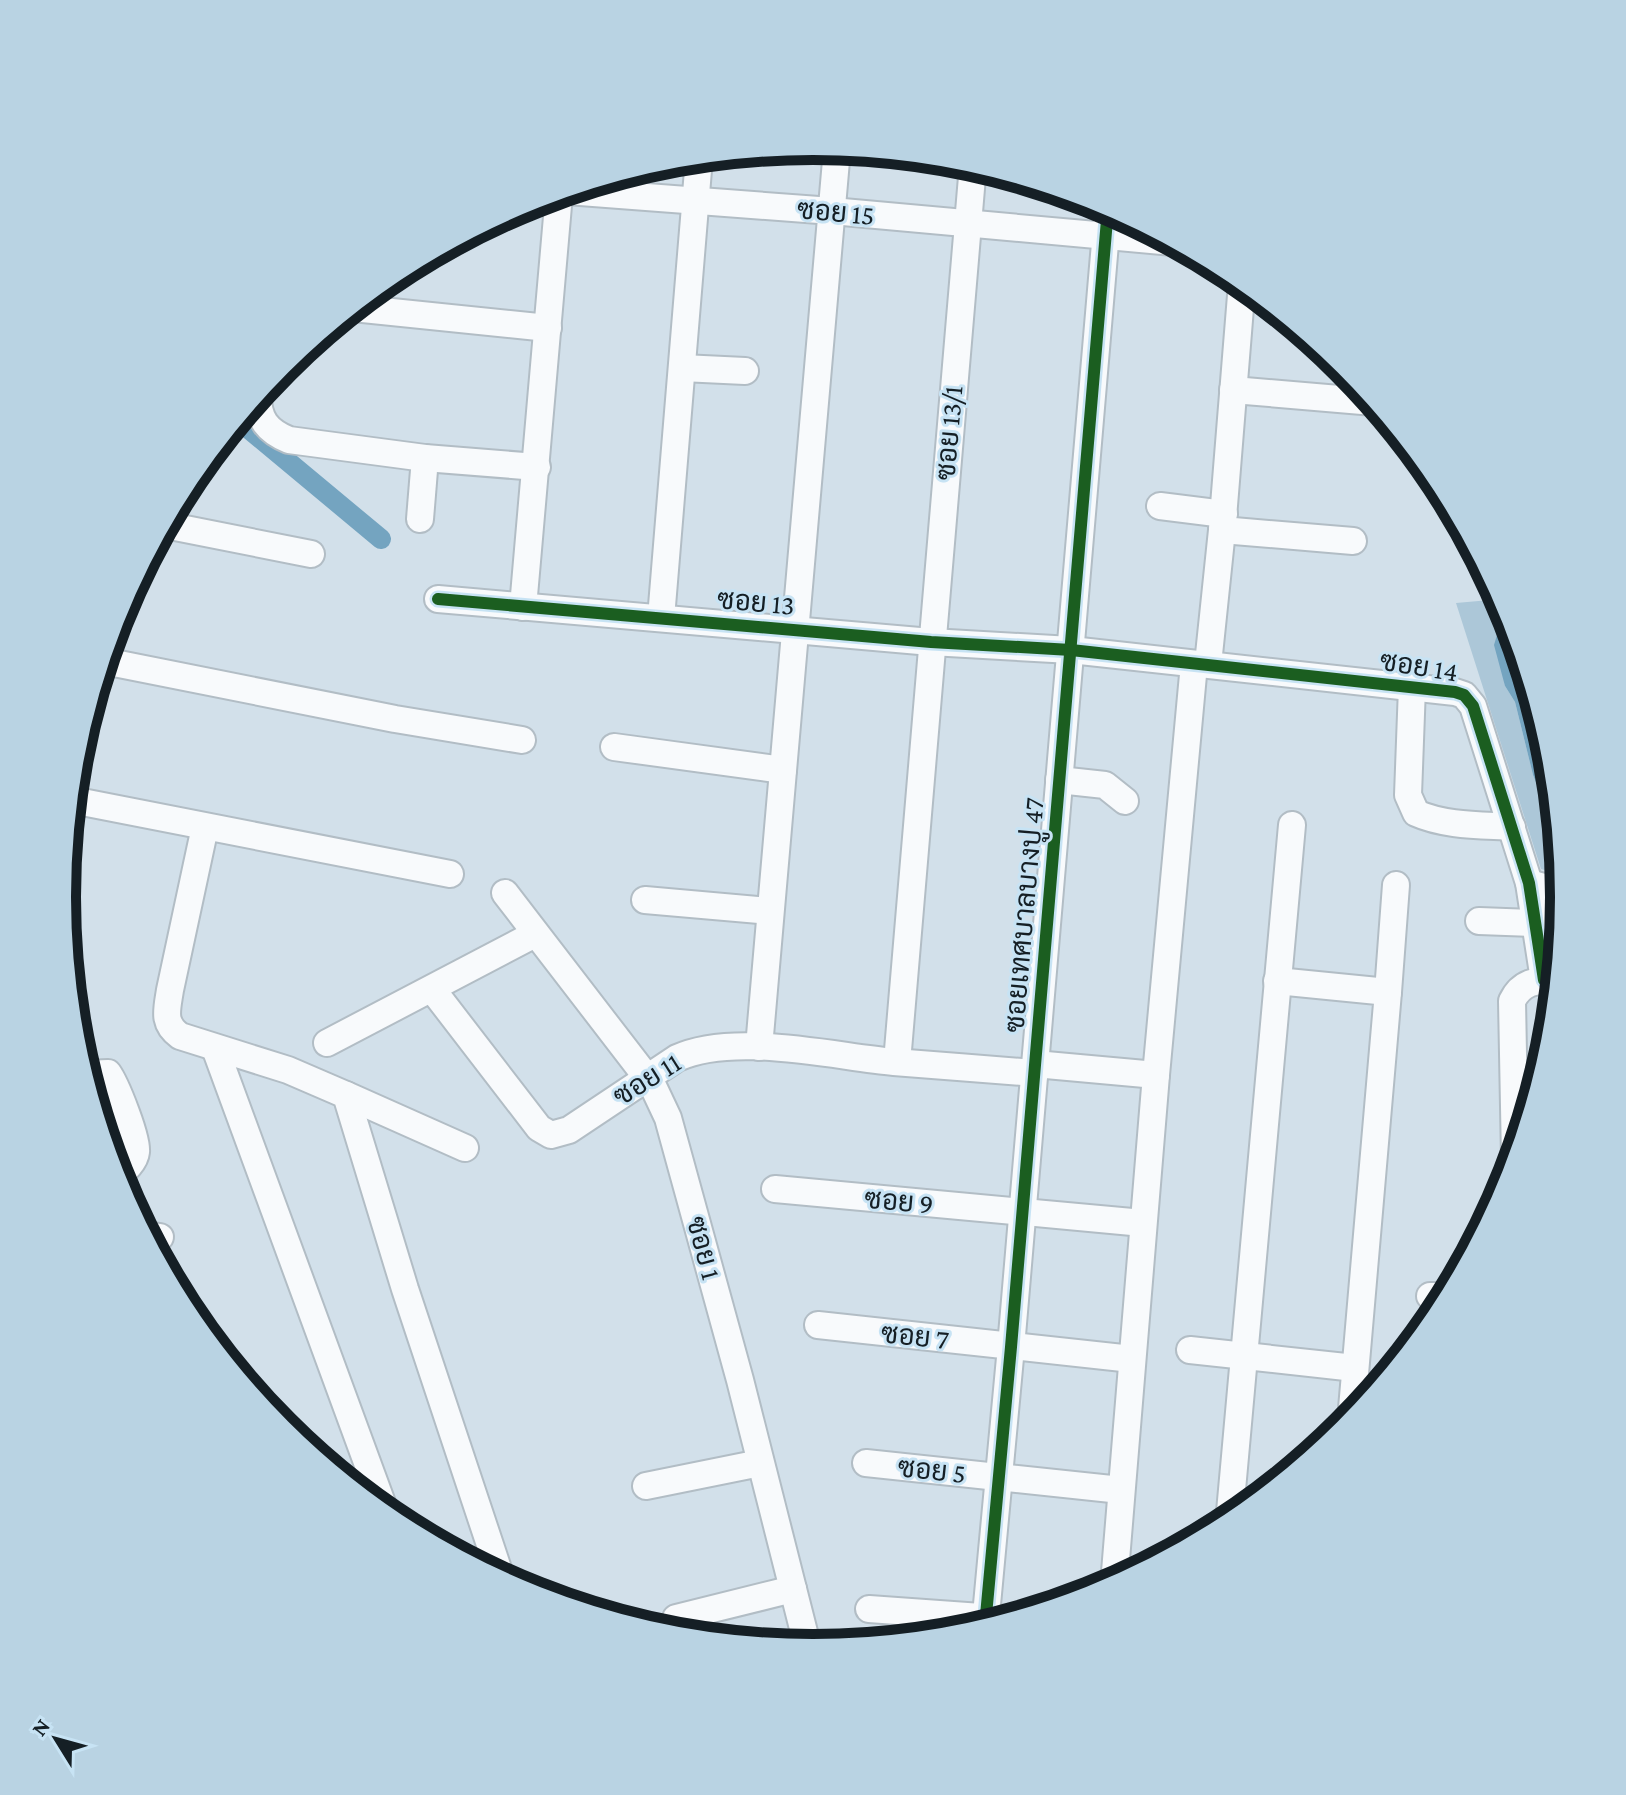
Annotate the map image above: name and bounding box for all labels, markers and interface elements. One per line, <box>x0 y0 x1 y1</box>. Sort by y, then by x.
street label: ซอย 15 <box>796 193 876 231</box>
street label: ซอย 13/1 <box>929 384 969 482</box>
street label: ซอย 13 <box>716 583 796 621</box>
street label: ซอย 14 <box>1378 645 1460 687</box>
street label: ซอยเทศบาลบางปู 47 <box>998 796 1054 1034</box>
street label: ซอย 11 <box>608 1046 686 1112</box>
street label: ซอย 9 <box>863 1183 935 1219</box>
street label: ซอย 1 <box>681 1213 727 1283</box>
street label: ซอย 7 <box>880 1317 950 1355</box>
street label: ซอย 5 <box>896 1451 968 1489</box>
north arrow <box>16 1699 96 1779</box>
text: N <box>26 1714 55 1741</box>

